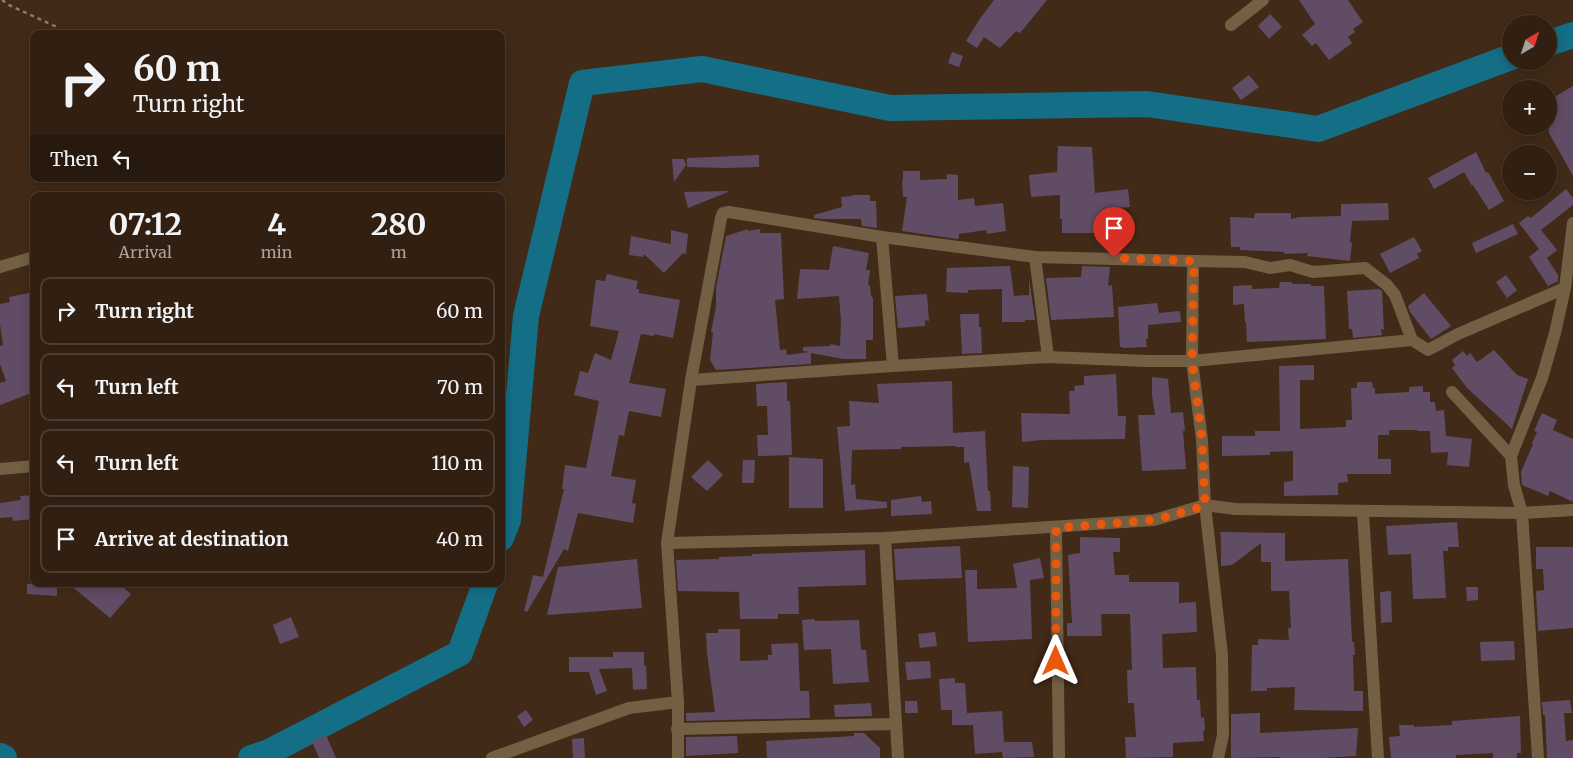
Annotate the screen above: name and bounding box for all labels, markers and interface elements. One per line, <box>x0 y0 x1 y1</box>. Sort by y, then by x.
north arrow <box>1502 15 1558 70</box>
map controls <box>1502 15 1557 200</box>
text: 60 m <box>133 47 221 91</box>
icon: right <box>50 50 115 115</box>
button: + <box>1502 80 1557 135</box>
text: Turn right <box>133 90 244 118</box>
icon: left <box>108 145 136 173</box>
button: − <box>1502 145 1557 200</box>
text: Then <box>50 147 98 171</box>
text: 07:12 <box>108 205 182 243</box>
text: 4 <box>267 205 286 243</box>
text: 280 <box>371 205 426 243</box>
pin <box>1093 207 1135 258</box>
icon: arrive <box>1100 214 1128 242</box>
text: Arrival <box>119 242 172 262</box>
text: min <box>261 242 292 262</box>
text: m <box>391 242 407 262</box>
icon: right <box>52 297 80 325</box>
text: Turn right <box>95 299 194 323</box>
text: 60 m <box>436 299 483 323</box>
icon: left <box>52 373 80 401</box>
text: Turn left <box>95 375 179 399</box>
text: 70 m <box>437 375 483 399</box>
icon: left <box>52 449 80 477</box>
text: Turn left <box>95 451 179 475</box>
text: 110 m <box>432 451 483 475</box>
icon: arrive <box>52 525 80 553</box>
text: Arrive at destination <box>95 527 289 551</box>
text: 40 m <box>436 527 483 551</box>
position arrow <box>1029 634 1081 686</box>

